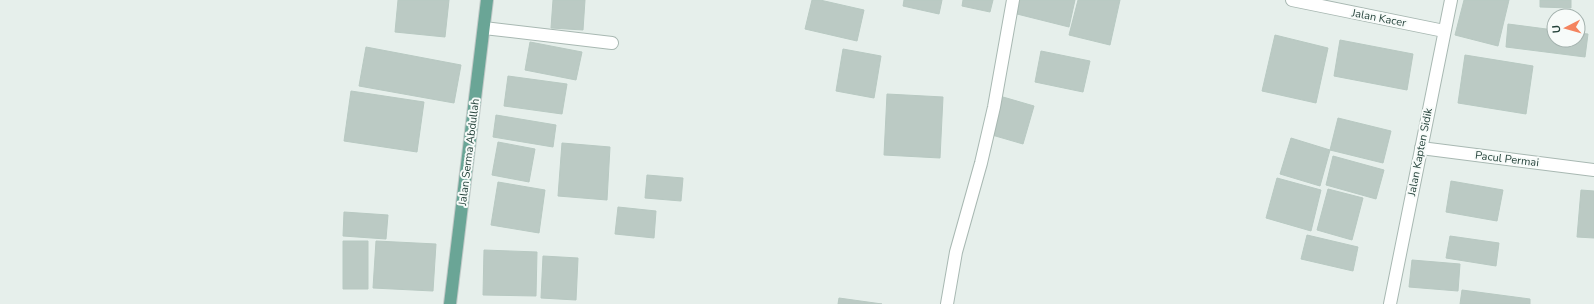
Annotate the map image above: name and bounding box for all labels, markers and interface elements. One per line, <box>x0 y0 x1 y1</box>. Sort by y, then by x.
street label: Jalan Kacer <box>1350 5 1407 31</box>
north arrow <box>1546 8 1586 48</box>
text: U <box>1549 24 1564 34</box>
street label: Jalan Serma Abdullah <box>455 98 483 207</box>
street label: Jalan Kapten Sidik <box>1404 106 1436 198</box>
street label: Pacul Permai <box>1474 148 1540 170</box>

